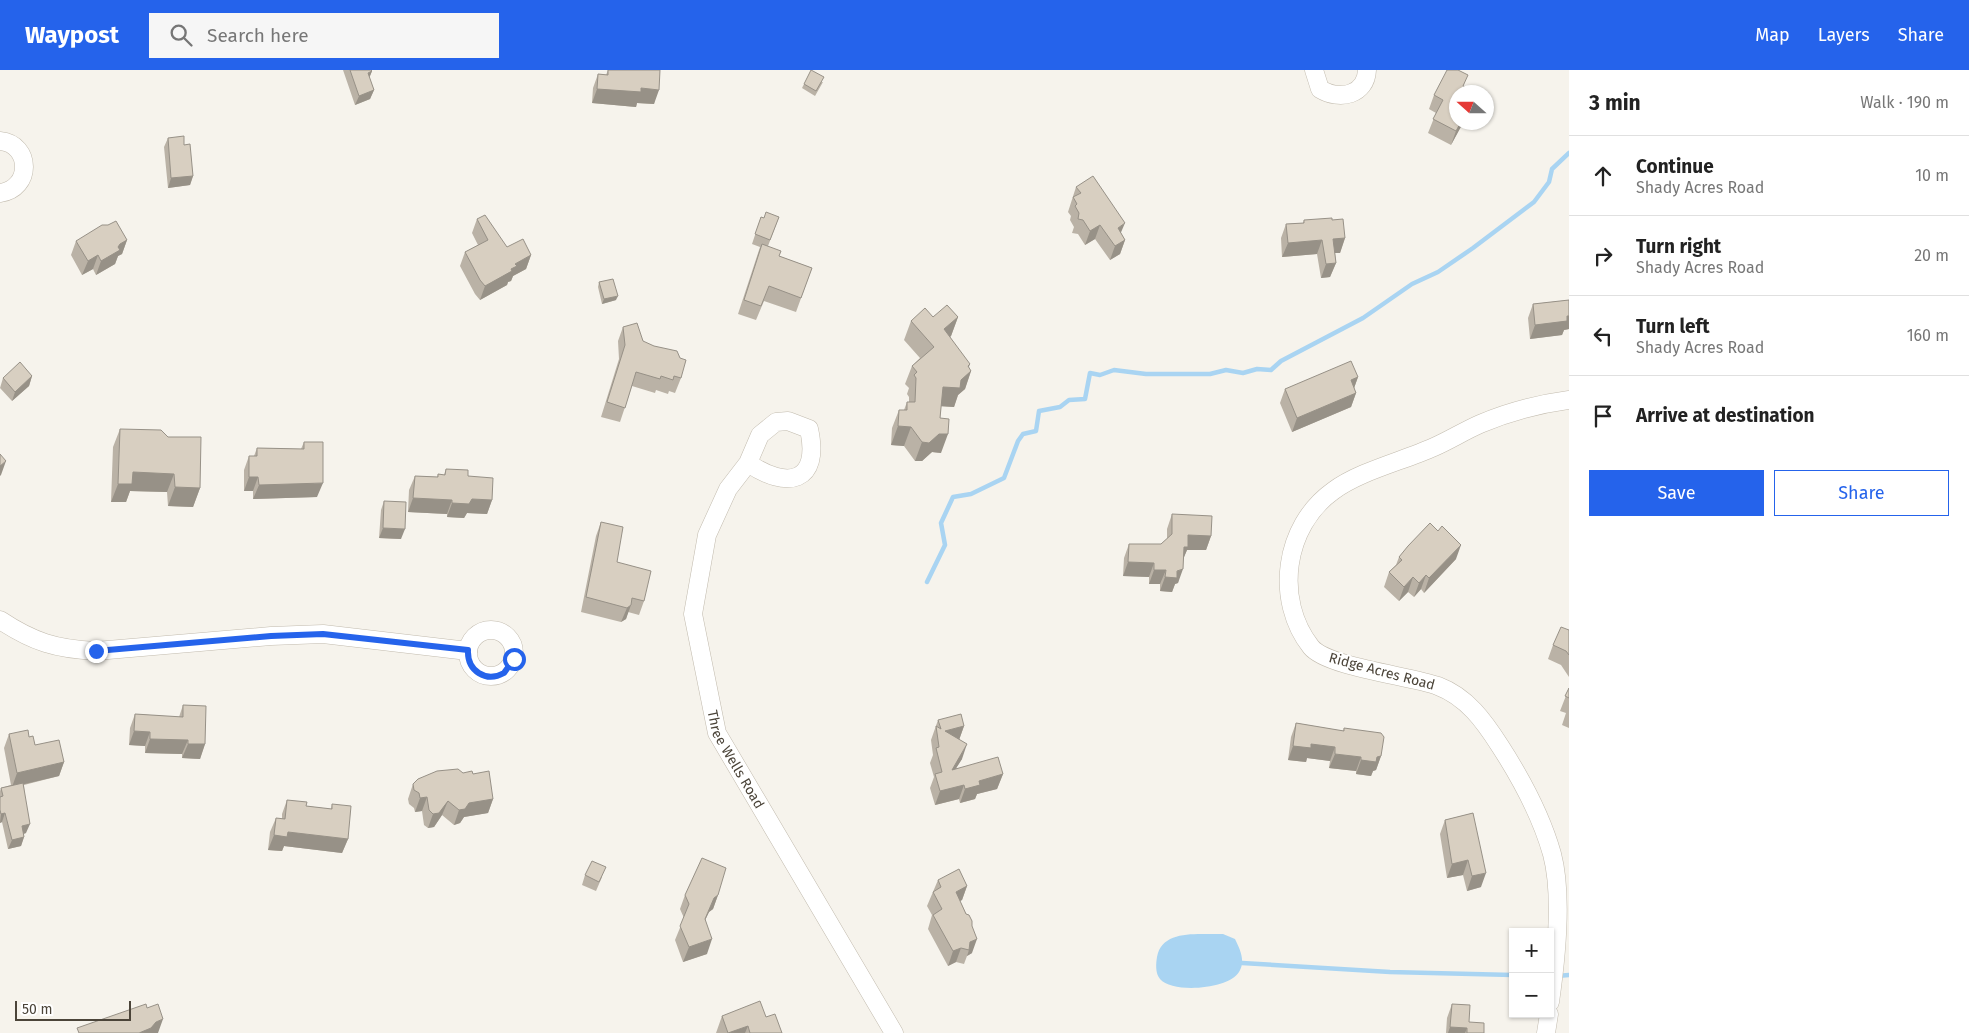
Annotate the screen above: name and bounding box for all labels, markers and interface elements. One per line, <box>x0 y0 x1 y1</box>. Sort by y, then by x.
search box <box>149 13 499 58</box>
text: Waypost <box>25 21 119 49</box>
icon: search <box>167 21 195 49</box>
text: Search here <box>207 24 309 47</box>
text: Map <box>1755 24 1790 46</box>
text: Layers <box>1818 24 1870 46</box>
text: Share <box>1898 24 1944 46</box>
north arrow <box>1449 85 1494 130</box>
text: 3 min <box>1589 90 1641 116</box>
text: Walk · 190 m <box>1860 93 1949 112</box>
text: Continue <box>1636 155 1714 178</box>
icon: ahead <box>1589 162 1617 190</box>
text: 10 m <box>1915 166 1949 185</box>
text: Shady Acres Road <box>1636 178 1764 197</box>
text: Turn right <box>1636 235 1721 258</box>
icon: right <box>1589 242 1617 270</box>
text: 20 m <box>1914 246 1949 265</box>
text: Shady Acres Road <box>1636 258 1764 277</box>
text: Turn left <box>1636 315 1710 338</box>
icon: left <box>1589 322 1617 350</box>
text: 160 m <box>1907 326 1949 345</box>
text: Shady Acres Road <box>1636 338 1764 357</box>
icon: arrive <box>1589 402 1617 430</box>
text: Arrive at destination <box>1636 404 1815 427</box>
button: Save <box>1589 470 1764 516</box>
button: Share <box>1774 470 1949 516</box>
route end <box>85 640 108 663</box>
route start <box>503 648 526 671</box>
street label: Ridge Acres Road <box>1327 649 1437 694</box>
street label: Three Wells Road <box>704 709 768 812</box>
map controls <box>1509 928 1554 1018</box>
button: + <box>1509 928 1554 973</box>
button: − <box>1509 973 1554 1018</box>
scale bar <box>15 998 131 1021</box>
text: 50 m <box>22 1001 53 1018</box>

